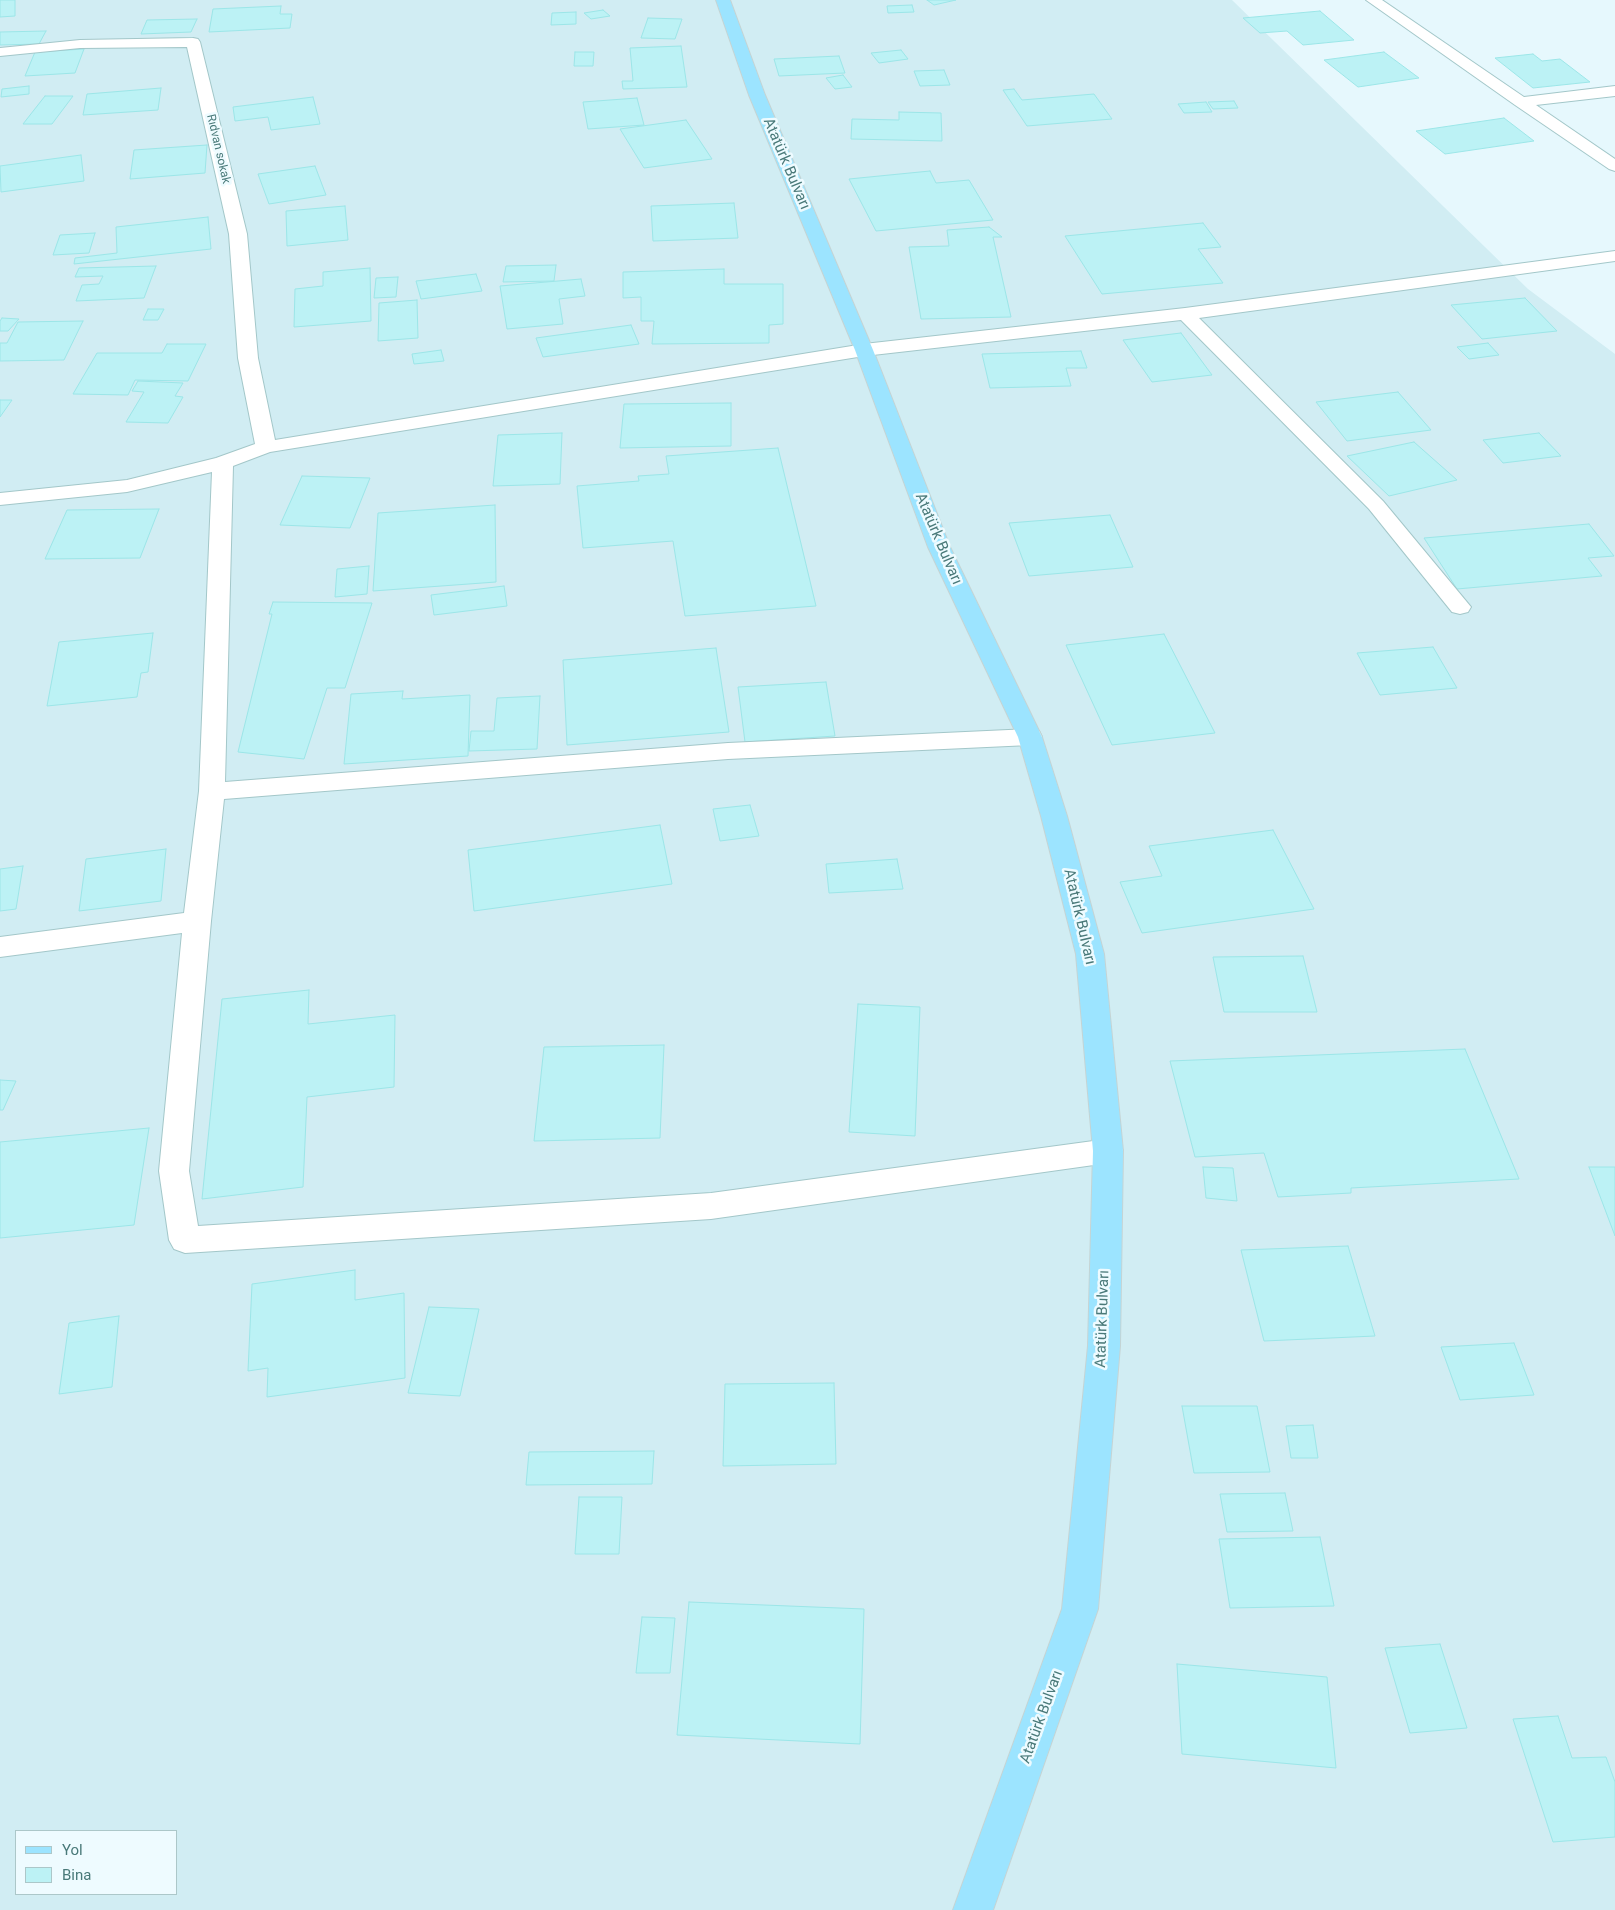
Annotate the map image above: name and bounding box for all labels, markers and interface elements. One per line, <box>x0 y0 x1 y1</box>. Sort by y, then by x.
street label: Rıdvan sokak <box>203 113 233 185</box>
street label: Atatürk Bulvarı <box>759 116 813 212</box>
street label: Atatürk Bulvarı <box>911 491 965 587</box>
street label: Atatürk Bulvarı <box>1059 867 1099 967</box>
street label: Atatürk Bulvarı <box>1092 1270 1114 1368</box>
street label: Atatürk Bulvarı <box>1017 1668 1067 1766</box>
legend <box>15 1830 178 1895</box>
text: Yol <box>62 1841 83 1859</box>
text: Bina <box>62 1866 91 1884</box>

